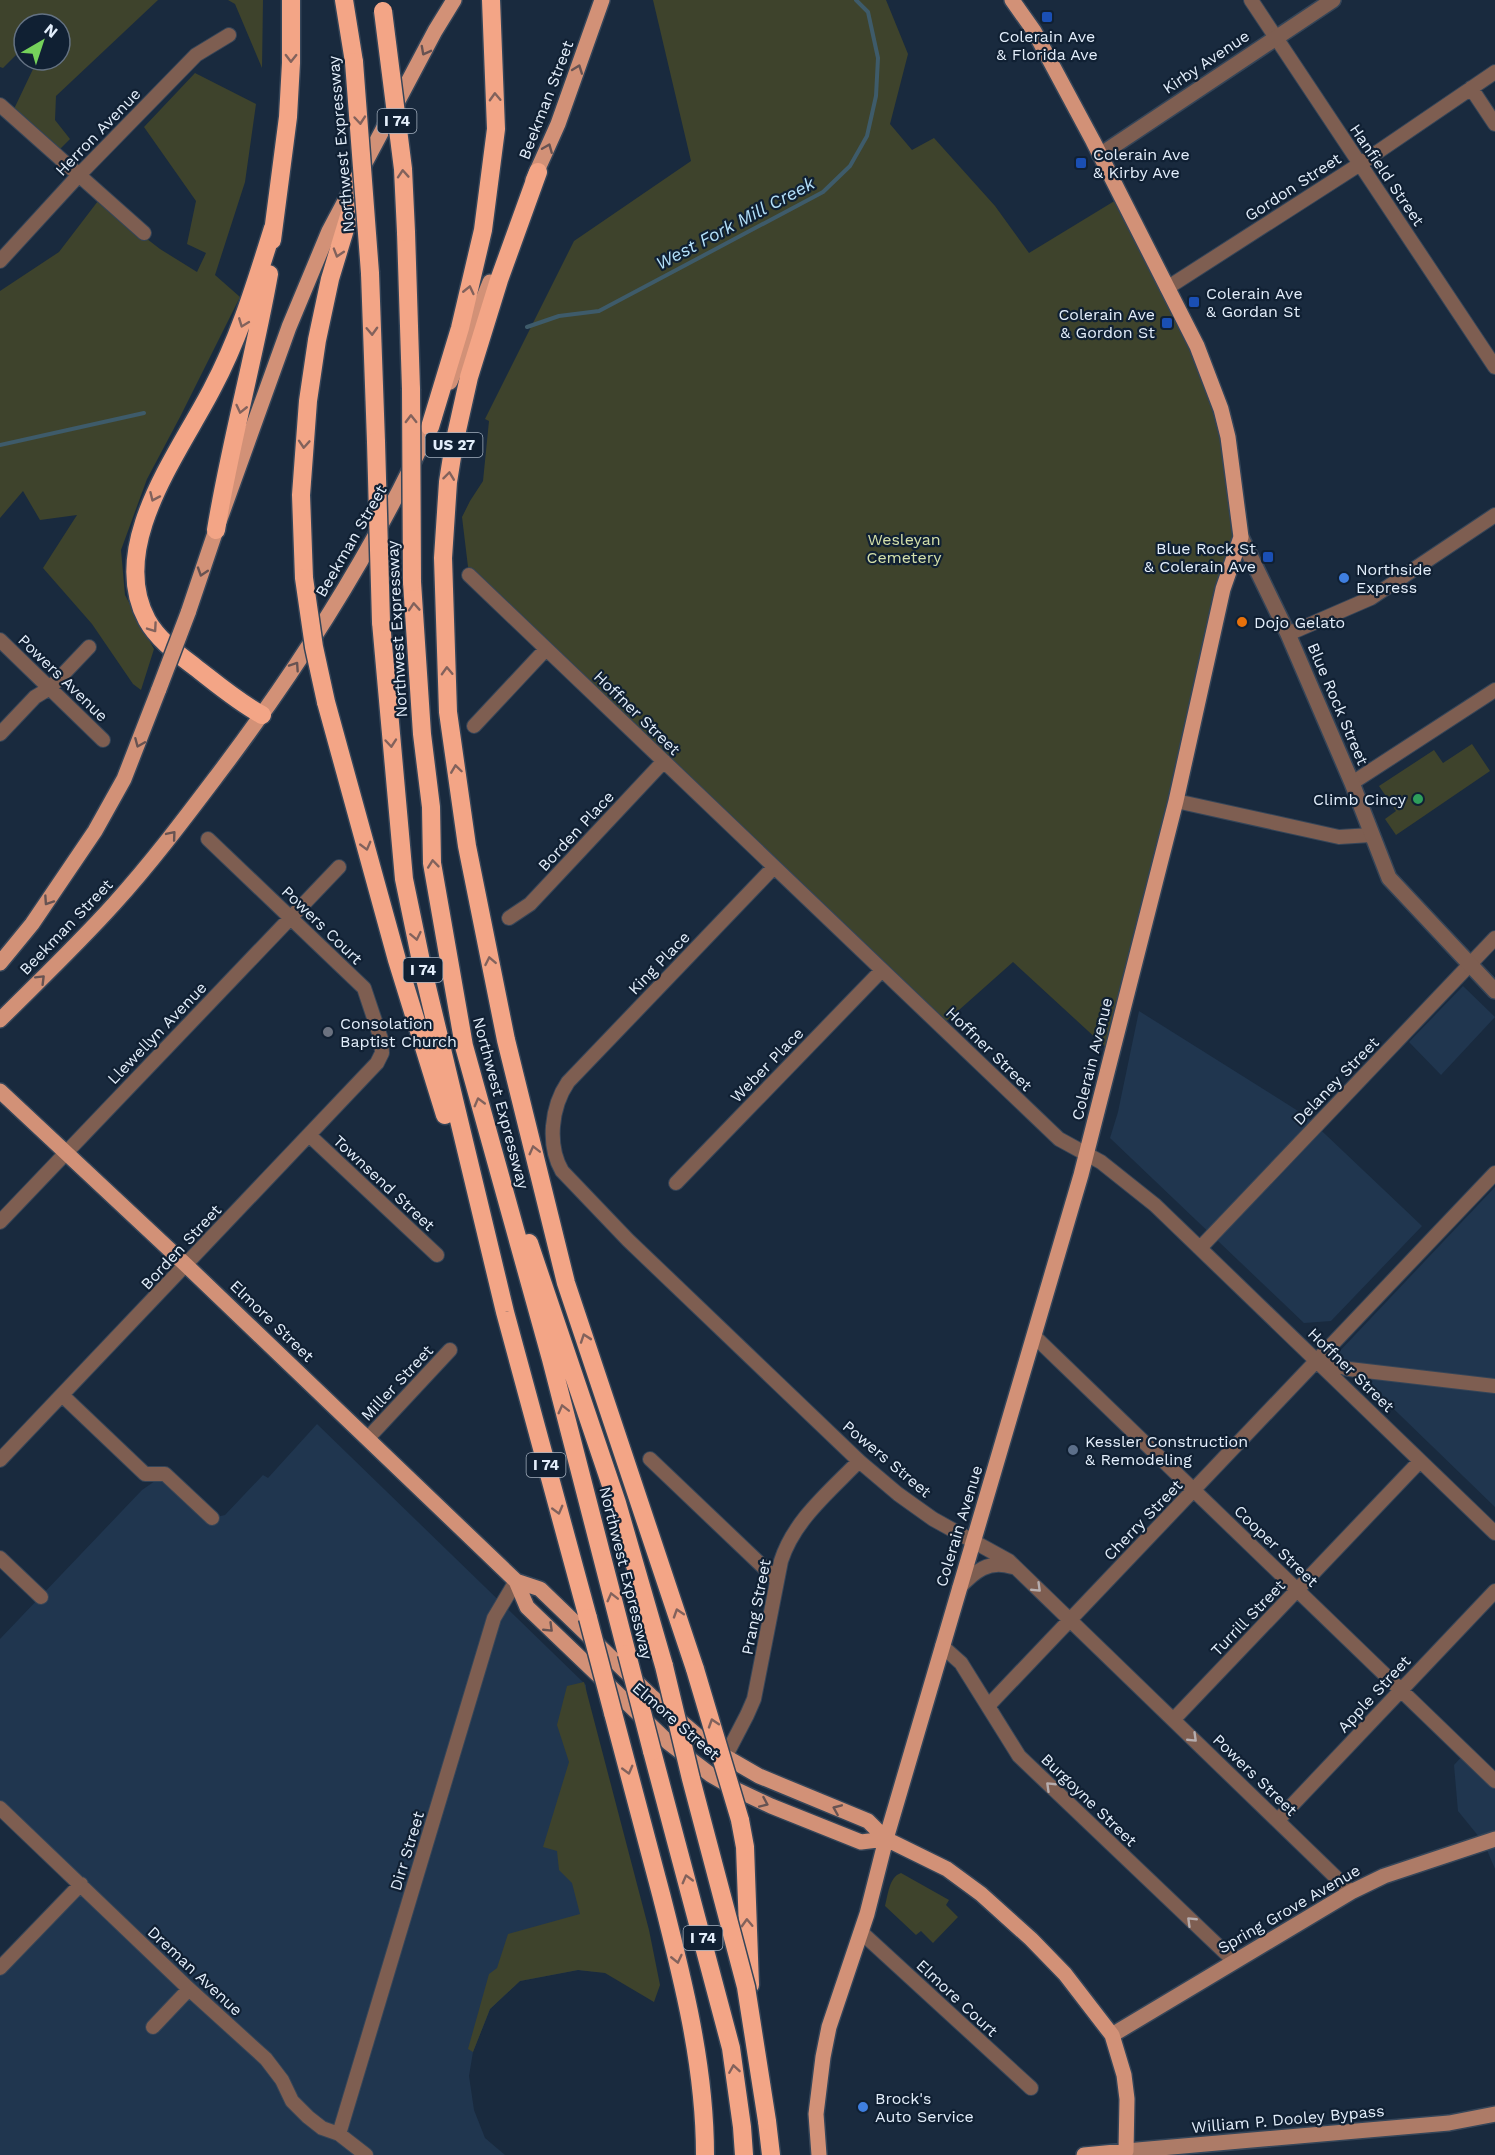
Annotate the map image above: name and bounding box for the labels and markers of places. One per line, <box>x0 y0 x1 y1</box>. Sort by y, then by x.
marker: Colerain Ave & Florida Ave <box>1040 10 1054 24</box>
place label: Colerain Ave & Florida Ave <box>996 27 1098 64</box>
place label: Colerain Ave & Kirby Ave <box>1093 145 1190 182</box>
marker: Colerain Ave & Kirby Ave <box>1074 156 1088 170</box>
place label: Colerain Ave & Gordan St <box>1206 284 1303 321</box>
marker: Colerain Ave & Gordan St <box>1187 295 1201 309</box>
place label: Colerain Ave & Gordon St <box>1058 305 1155 342</box>
marker: Colerain Ave & Gordon St <box>1160 316 1174 330</box>
place label: Blue Rock St & Colerain Ave <box>1144 539 1256 576</box>
marker: Blue Rock St & Colerain Ave <box>1261 550 1275 564</box>
place label: Northside Express <box>1356 560 1432 597</box>
marker: Northside Express <box>1337 571 1351 585</box>
place label: Dojo Gelato <box>1254 613 1345 632</box>
marker: Dojo Gelato <box>1235 615 1249 629</box>
place label: Climb Cincy <box>1313 790 1407 809</box>
marker: Climb Cincy <box>1411 792 1425 806</box>
place label: Consolation Baptist Church <box>340 1014 457 1051</box>
marker: Consolation Baptist Church <box>321 1025 335 1039</box>
place label: Kessler Construction & Remodeling <box>1085 1432 1248 1469</box>
marker: Kessler Construction & Remodeling <box>1066 1443 1080 1457</box>
place label: Brock's Auto Service <box>875 2089 974 2126</box>
marker: Brock's Auto Service <box>856 2100 870 2114</box>

